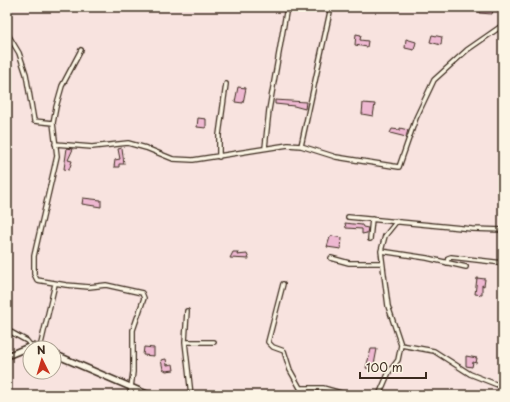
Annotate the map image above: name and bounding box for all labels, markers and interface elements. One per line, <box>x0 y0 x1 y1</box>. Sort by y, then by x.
north arrow <box>22 340 62 380</box>
text: N <box>36 341 46 358</box>
scale bar <box>360 354 426 380</box>
text: 100 m <box>366 358 403 376</box>

